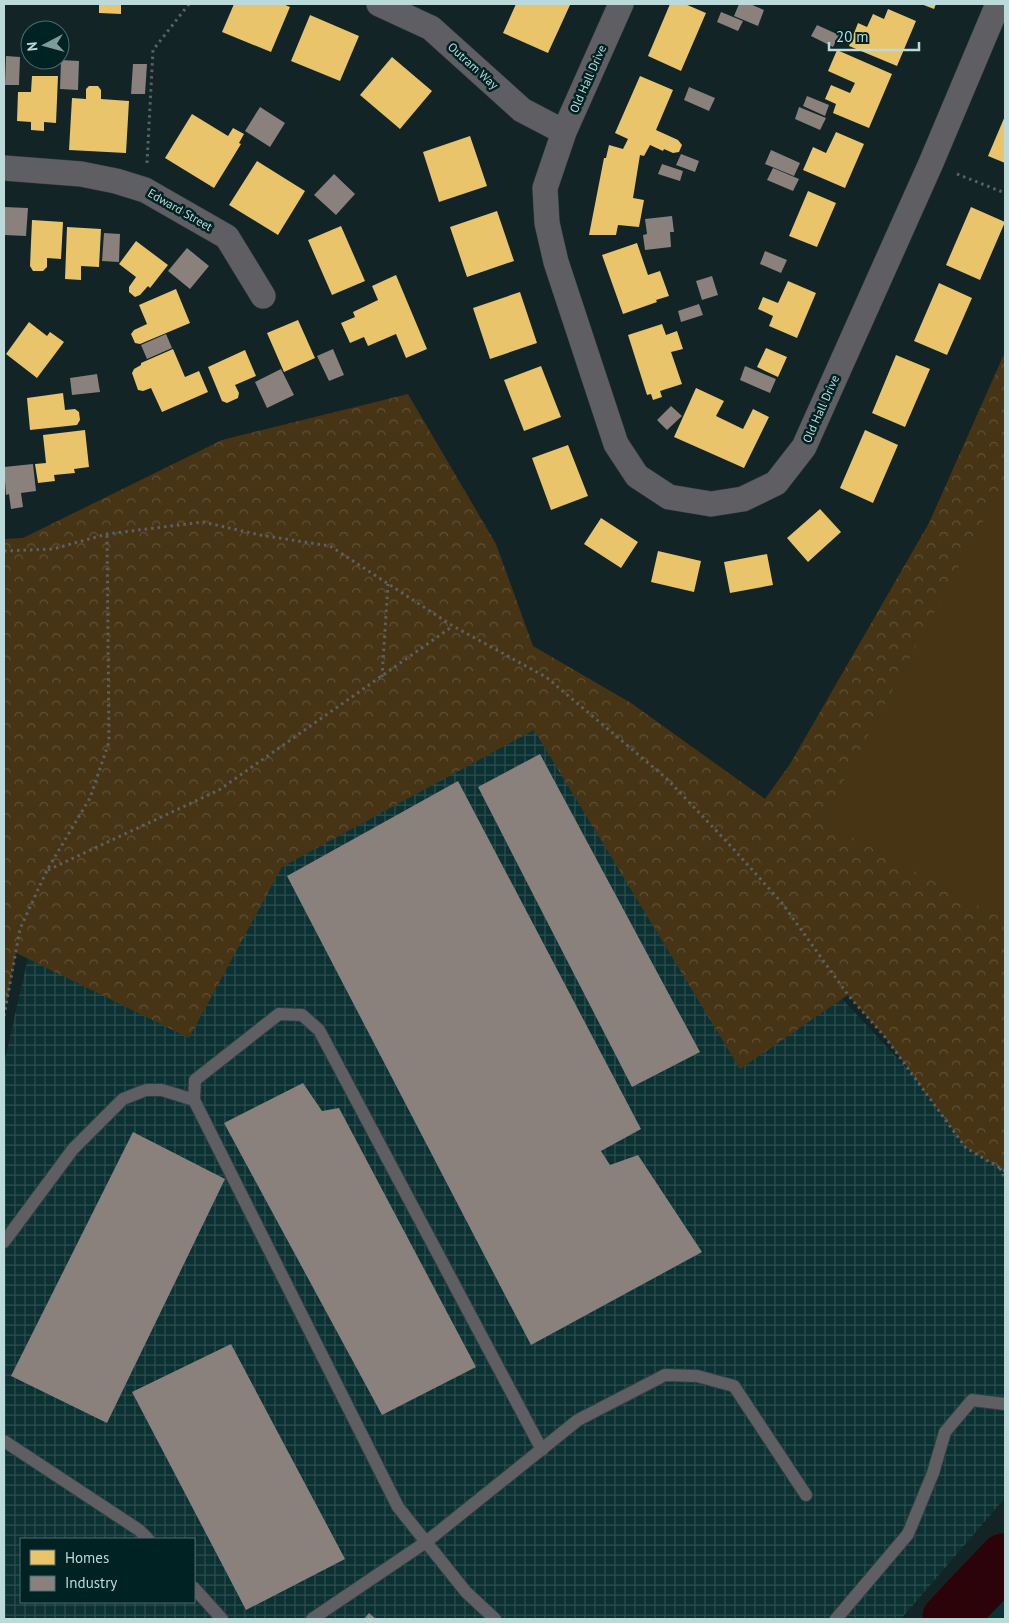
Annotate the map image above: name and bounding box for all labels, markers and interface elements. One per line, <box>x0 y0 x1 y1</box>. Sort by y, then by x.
north arrow <box>20 20 70 70</box>
scale bar <box>829 20 919 52</box>
text: 20 m <box>836 27 869 46</box>
street label: Outram Way <box>445 39 502 92</box>
text: N <box>23 41 42 52</box>
street label: Old Hall Drive <box>566 43 609 115</box>
street label: Edward Street <box>145 185 215 234</box>
street label: Old Hall Drive <box>799 373 842 445</box>
legend <box>20 1538 195 1603</box>
text: Homes <box>65 1548 109 1567</box>
text: Industry <box>65 1573 117 1592</box>

